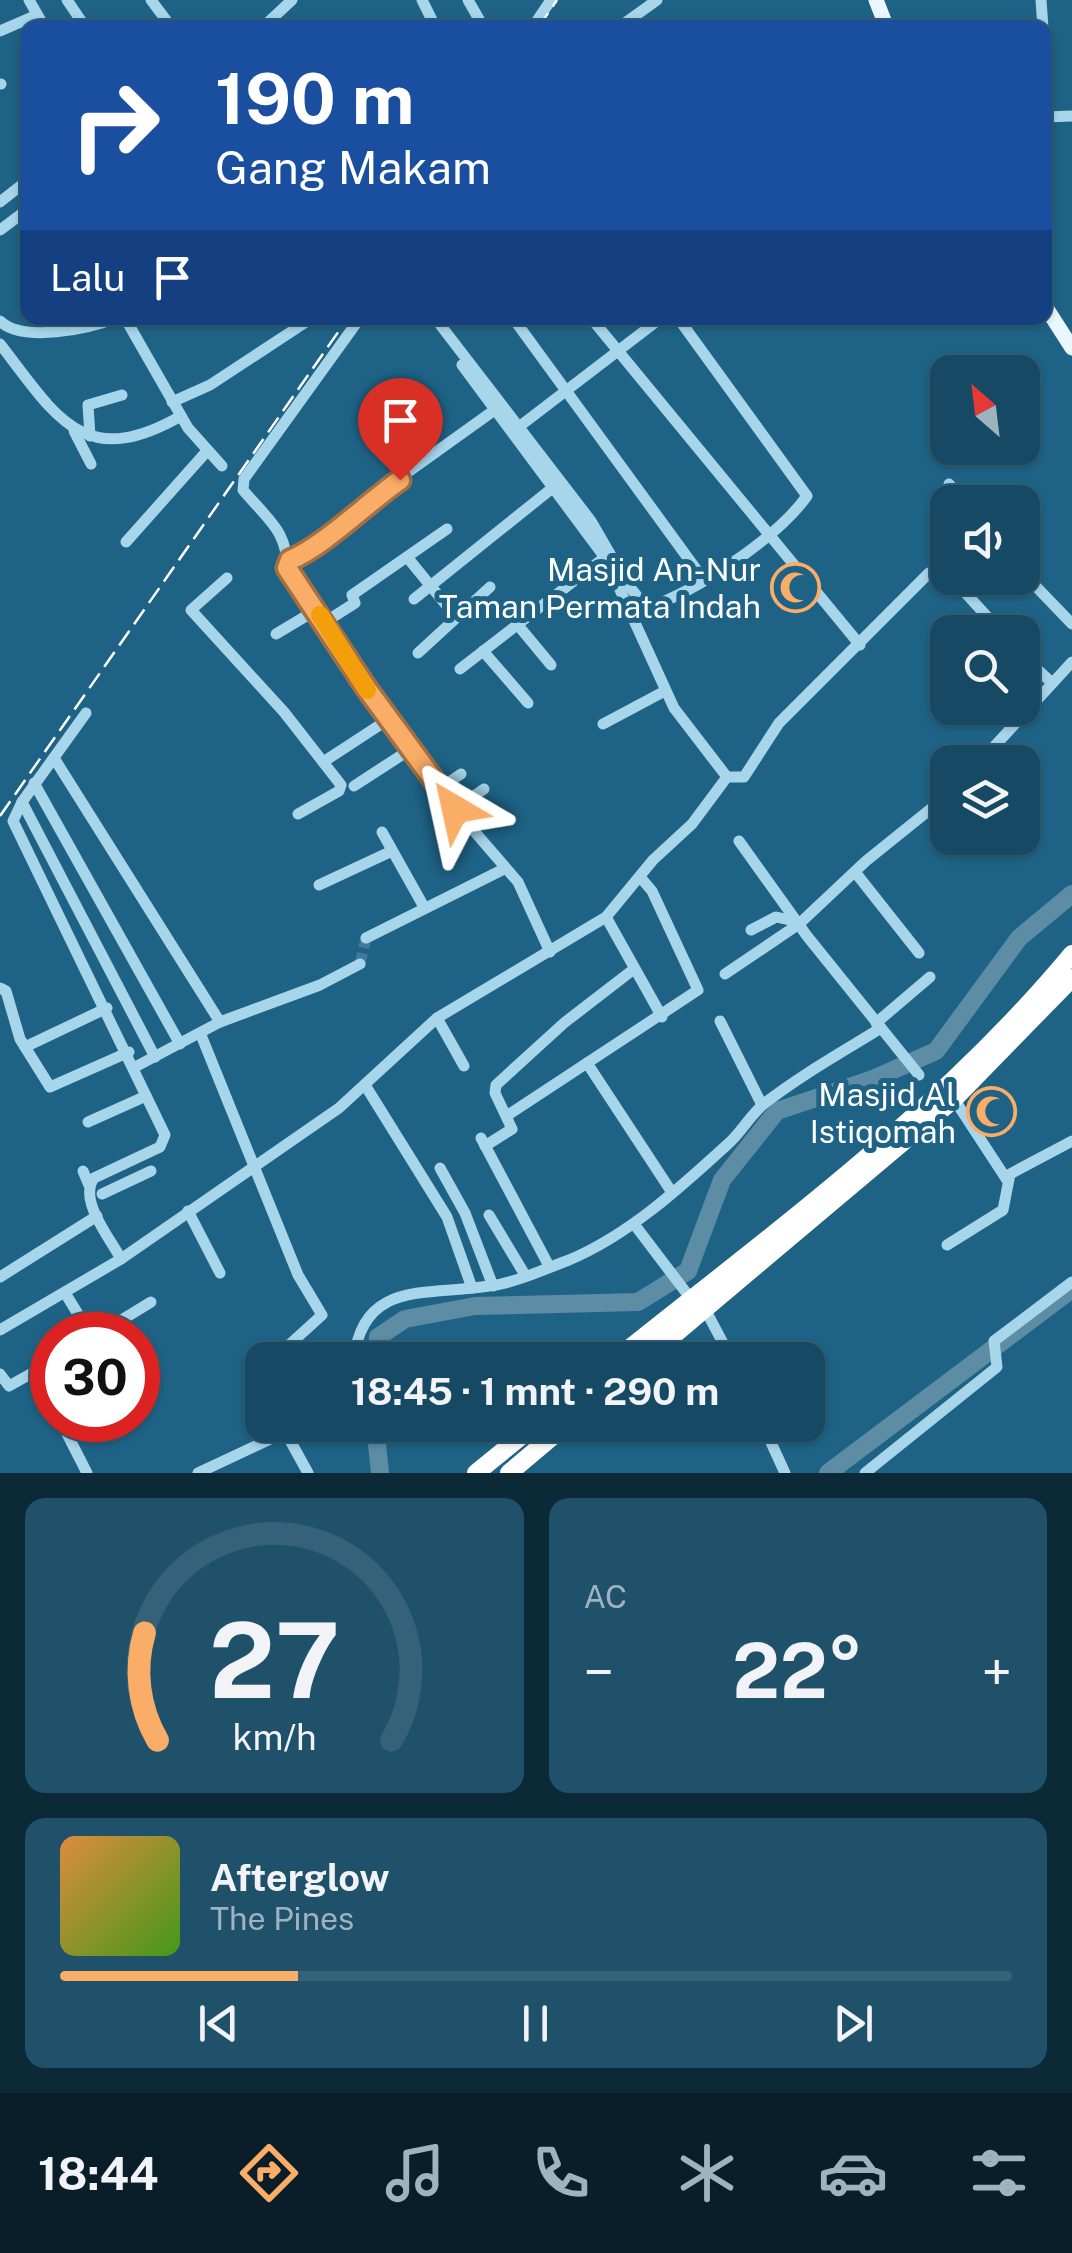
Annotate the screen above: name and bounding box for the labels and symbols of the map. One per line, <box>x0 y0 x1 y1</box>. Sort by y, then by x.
north arrow <box>930 355 1040 465</box>
pin <box>358 378 443 481</box>
place label: Masjid An-Nur Taman Permata Indah <box>439 551 761 625</box>
mosque icon: Masjid An-Nur Taman Permata Indah <box>770 561 822 613</box>
position arrow <box>403 757 507 861</box>
place label: Masjid Al Istiqomah <box>810 1076 956 1150</box>
mosque icon: Masjid Al Istiqomah <box>965 1086 1017 1138</box>
speed limit sign: 30 <box>30 1312 160 1442</box>

